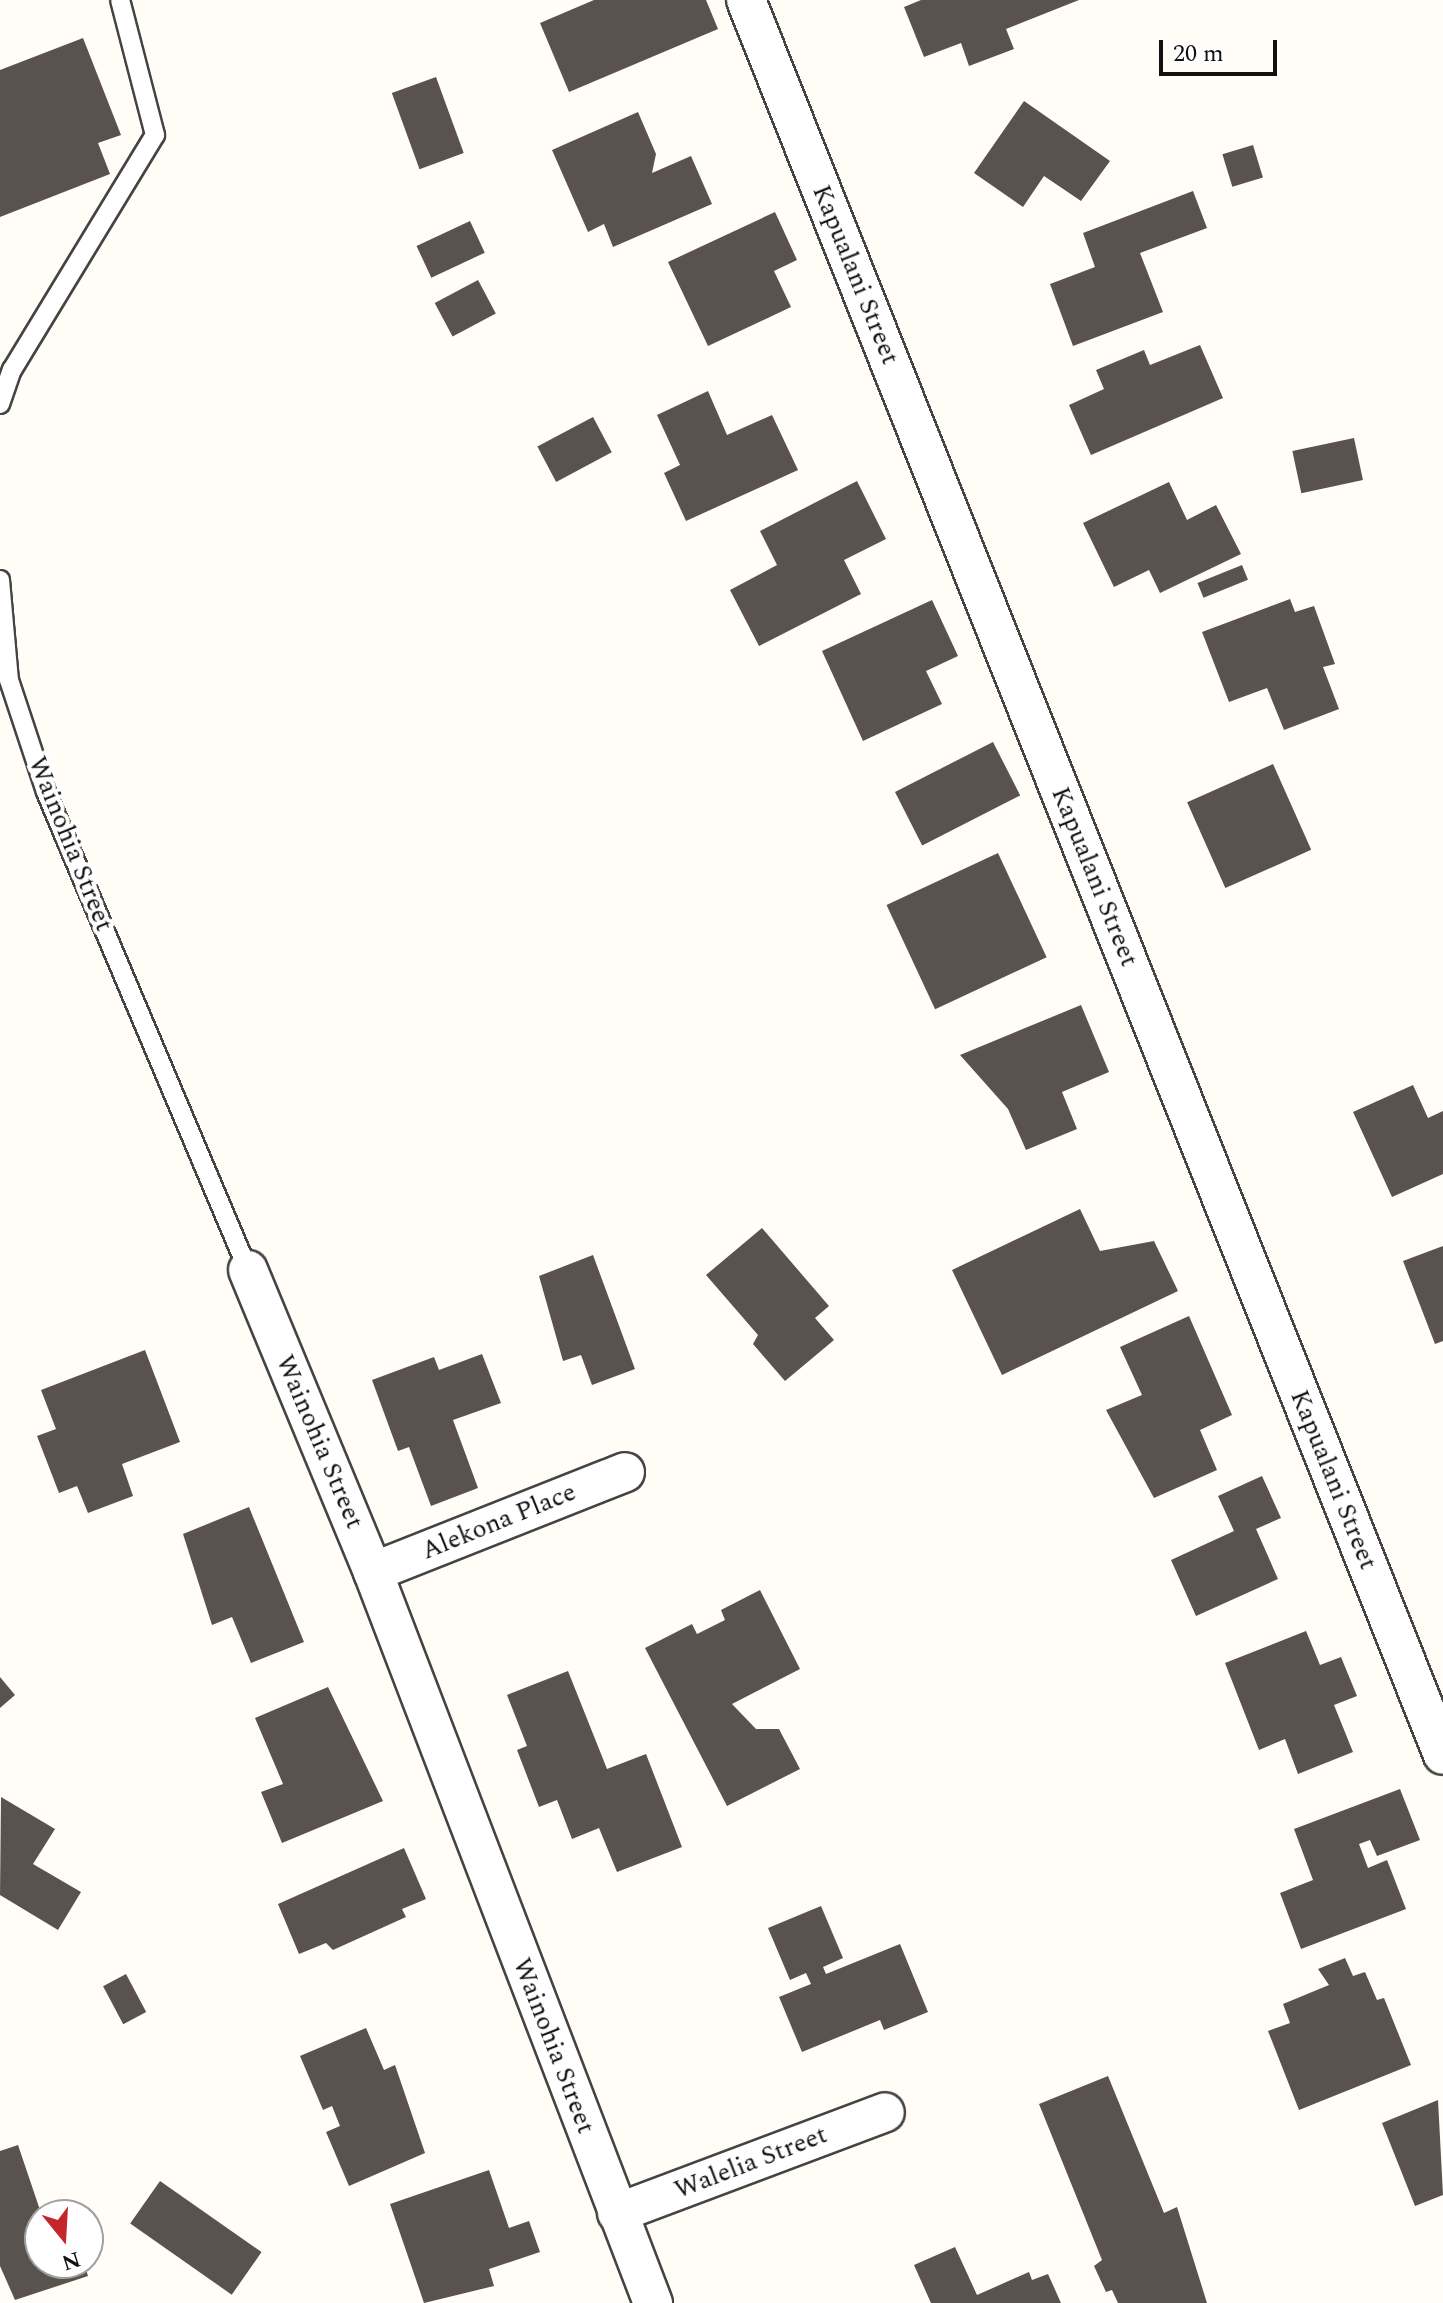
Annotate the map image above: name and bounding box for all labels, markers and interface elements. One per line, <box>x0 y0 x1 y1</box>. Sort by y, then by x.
scale bar <box>1163 24 1281 74</box>
text: 20 m <box>1173 36 1224 72</box>
street label: Kapualani Street <box>805 181 905 369</box>
street label: Wainohia Street <box>21 752 119 936</box>
street label: Kapualani Street <box>1044 783 1144 971</box>
street label: Wainohia Street <box>268 1350 370 1534</box>
street label: Kapualani Street <box>1283 1386 1383 1574</box>
street label: Alekona Place <box>417 1477 581 1567</box>
street label: Wainohia Street <box>505 1954 601 2138</box>
street label: Walelia Street <box>670 2120 832 2206</box>
north arrow <box>24 2199 104 2279</box>
text: N <box>57 2242 85 2279</box>

